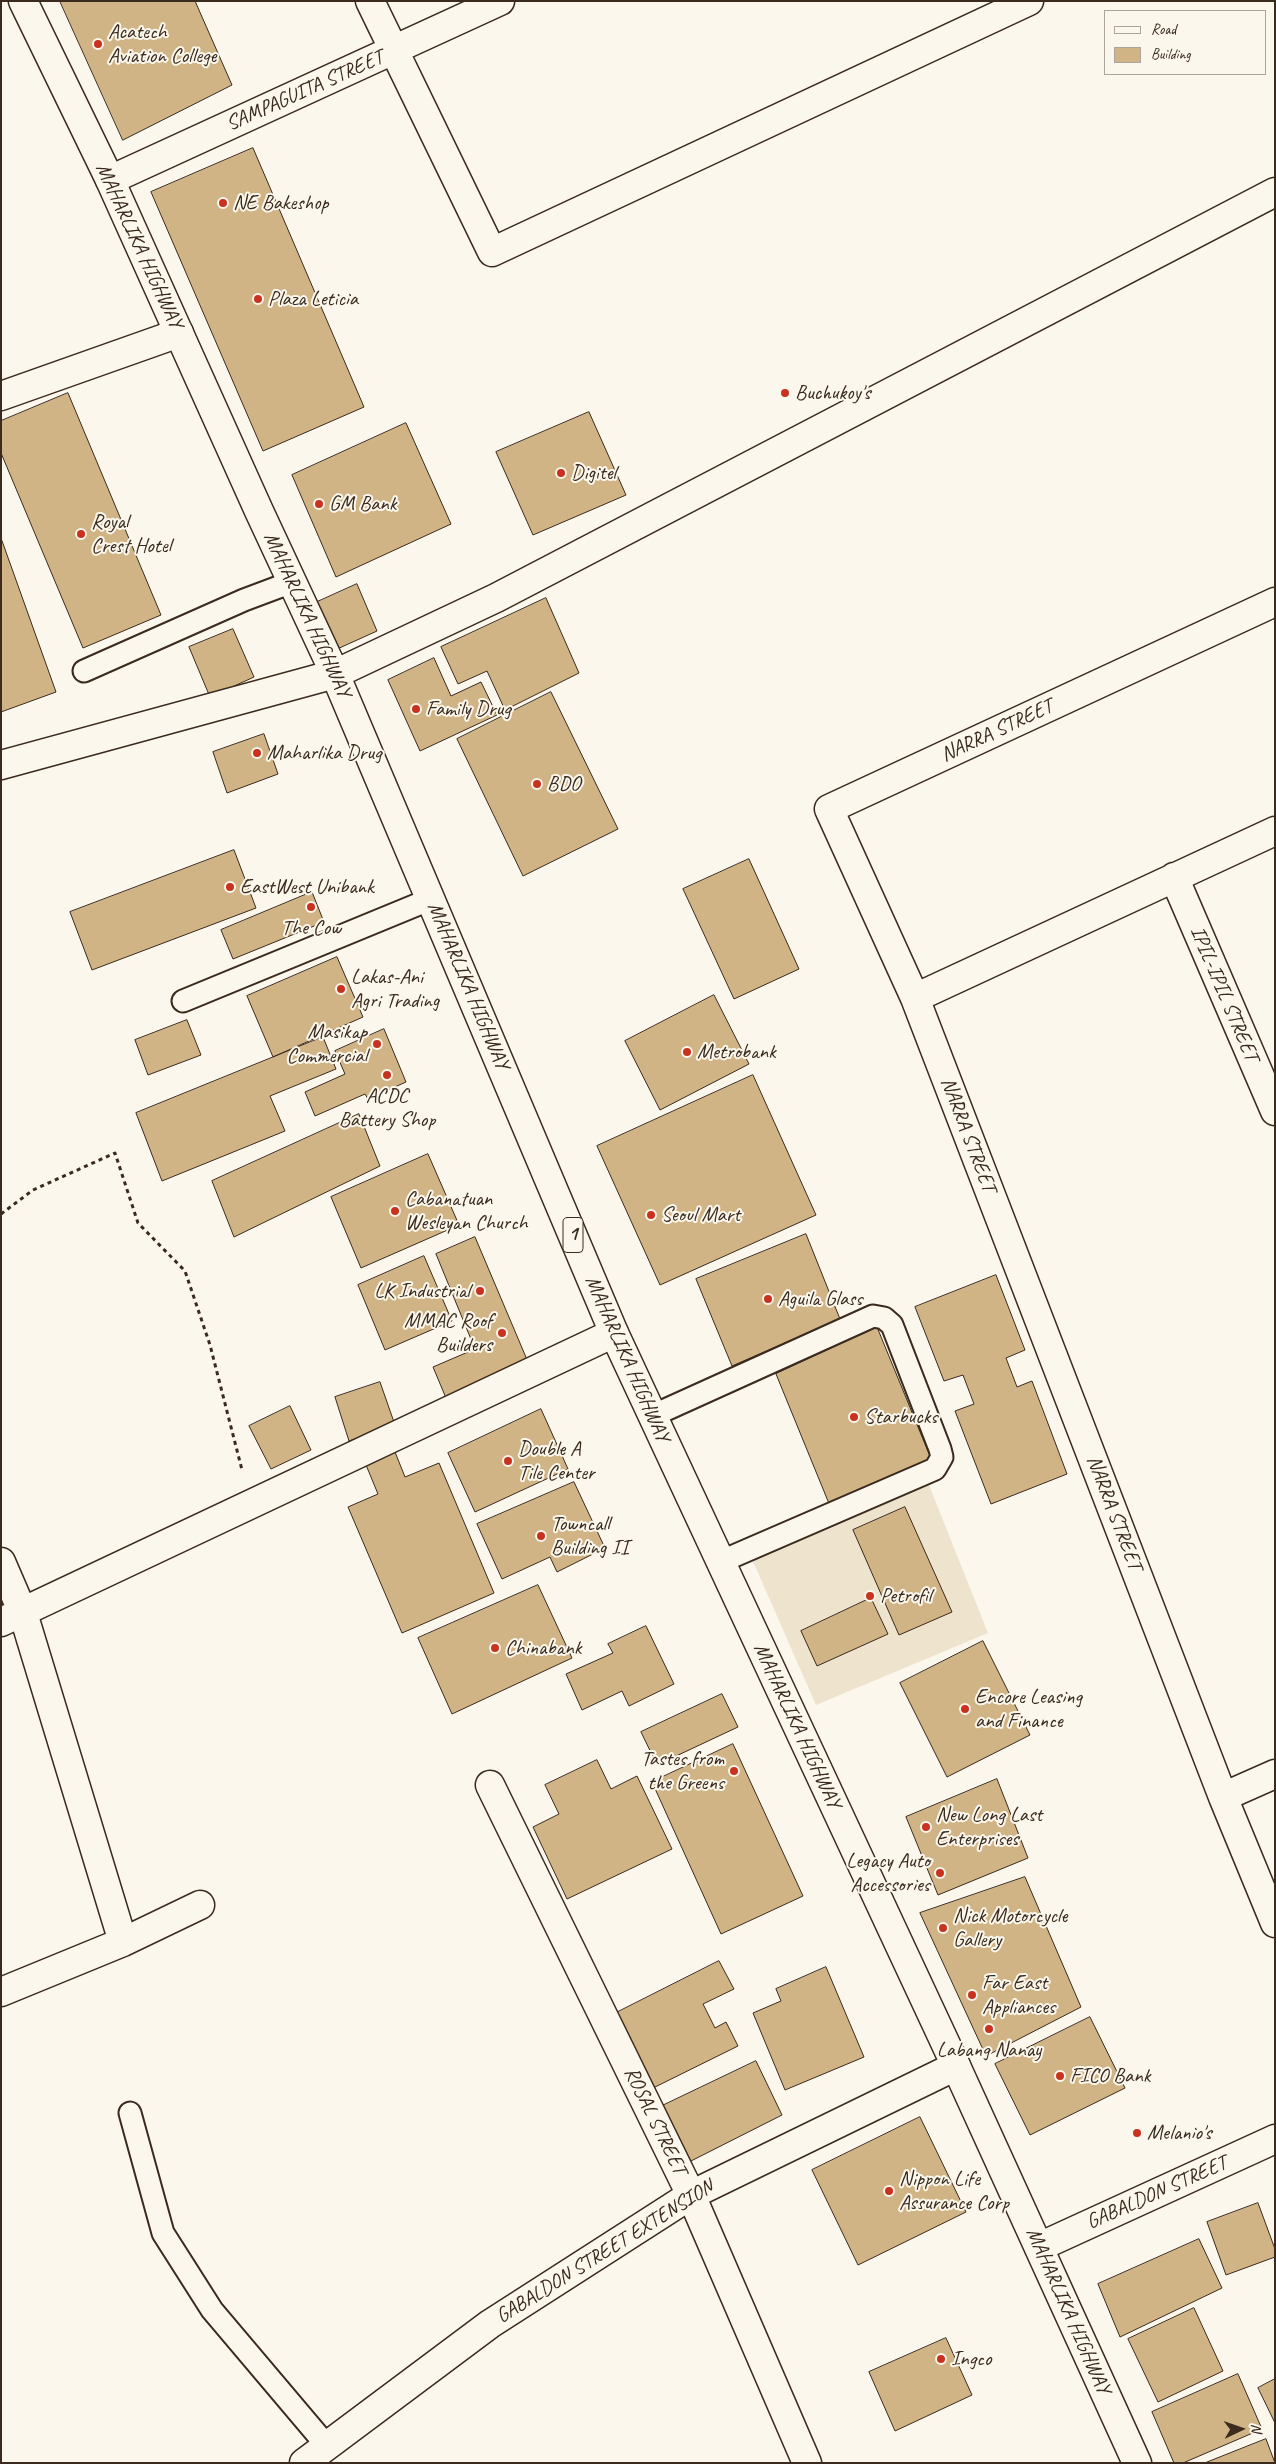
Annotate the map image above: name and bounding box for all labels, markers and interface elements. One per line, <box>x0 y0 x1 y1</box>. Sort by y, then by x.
legend <box>1104 10 1266 75</box>
place label: Acatech Aviation College <box>108 19 216 69</box>
text: Road <box>1151 20 1176 39</box>
marker: Acatech Aviation College <box>92 38 104 50</box>
street label: SAMPAGUITA STREET <box>222 45 388 137</box>
text: Building <box>1151 45 1190 64</box>
street label: MAHARLIKA HIGHWAY <box>90 159 188 333</box>
place label: NE Bakeshop <box>233 190 328 216</box>
marker: NE Bakeshop <box>217 197 229 209</box>
place label: Plaza Leticia <box>268 286 358 312</box>
marker: Plaza Leticia <box>252 293 264 305</box>
place label: Buchukoy's <box>795 380 870 406</box>
marker: Buchukoy's <box>779 387 791 399</box>
place label: Digitel <box>571 460 616 486</box>
marker: Digitel <box>555 467 567 479</box>
place label: GM Bank <box>329 491 396 517</box>
marker: GM Bank <box>313 498 325 510</box>
place label: Royal Crest Hotel <box>91 509 171 559</box>
marker: Royal Crest Hotel <box>75 528 87 540</box>
street label: MAHARLIKA HIGHWAY <box>258 528 356 702</box>
street label: NARRA STREET <box>937 694 1057 768</box>
place label: Family Drug <box>426 696 511 722</box>
marker: Family Drug <box>410 703 422 715</box>
place label: Maharlika Drug <box>267 740 382 766</box>
marker: Maharlika Drug <box>251 747 263 759</box>
place label: BDO <box>547 771 580 797</box>
marker: BDO <box>531 778 543 790</box>
place label: EastWest Unibank <box>240 874 374 900</box>
marker: EastWest Unibank <box>224 881 236 893</box>
street label: MAHARLIKA HIGHWAY <box>421 898 515 1074</box>
marker: The Cow <box>305 901 317 913</box>
place label: The Cow <box>281 915 341 941</box>
street label: IPIL-IPIL STREET <box>1184 923 1264 1065</box>
place label: Lakas-Ani Agri Trading <box>351 964 439 1014</box>
marker: Lakas-Ani Agri Trading <box>335 983 347 995</box>
place label: Masikap Commercial <box>287 1019 367 1069</box>
marker: Masikap Commercial <box>371 1038 383 1050</box>
place label: Metrobank <box>697 1039 776 1065</box>
marker: Metrobank <box>681 1046 693 1058</box>
marker: ACDC Battery Shop <box>381 1069 393 1081</box>
street label: NARRA STREET <box>935 1074 1001 1196</box>
place label: ACDC Battery Shop <box>339 1083 435 1133</box>
place label: Cabanatuan Wesleyan Church <box>405 1186 528 1236</box>
place label: Seoul Mart <box>661 1202 740 1228</box>
marker: Cabanatuan Wesleyan Church <box>389 1205 401 1217</box>
marker: Seoul Mart <box>645 1209 657 1221</box>
road number: 1 <box>563 1218 583 1252</box>
street label: MAHARLIKA HIGHWAY <box>579 1272 675 1446</box>
place label: LK Industrial <box>374 1278 470 1304</box>
marker: LK Industrial <box>474 1285 486 1297</box>
place label: Aguila Glass <box>778 1286 862 1312</box>
marker: Aguila Glass <box>762 1293 774 1305</box>
place label: MMAC Roof Builders <box>404 1308 492 1358</box>
marker: MMAC Roof Builders <box>496 1327 508 1339</box>
place label: Starbucks <box>864 1404 937 1430</box>
marker: Starbucks <box>848 1411 860 1423</box>
place label: Double A Tile Center <box>518 1436 595 1486</box>
street label: NARRA STREET <box>1081 1452 1147 1574</box>
marker: Double A Tile Center <box>502 1455 514 1467</box>
place label: Towncall Building II <box>551 1511 629 1561</box>
marker: Towncall Building II <box>535 1530 547 1542</box>
place label: Petrofil <box>880 1583 931 1609</box>
marker: Petrofil <box>864 1590 876 1602</box>
place label: Chinabank <box>505 1635 581 1661</box>
street label: MAHARLIKA HIGHWAY <box>748 1639 846 1813</box>
marker: Chinabank <box>489 1642 501 1654</box>
place label: Encore Leasing and Finance <box>975 1684 1082 1734</box>
marker: Encore Leasing and Finance <box>959 1703 971 1715</box>
place label: Tastes from the Greens <box>641 1746 724 1796</box>
marker: Tastes from the Greens <box>728 1765 740 1777</box>
place label: New Long Last Enterprises <box>936 1802 1042 1852</box>
marker: New Long Last Enterprises <box>920 1821 932 1833</box>
place label: Legacy Auto Accessories <box>846 1848 930 1898</box>
marker: Legacy Auto Accessories <box>934 1867 946 1879</box>
place label: Nick Motorcycle Gallery <box>953 1903 1067 1953</box>
marker: Nick Motorcycle Gallery <box>937 1922 949 1934</box>
place label: Far East Appliances <box>982 1970 1055 2020</box>
marker: Far East Appliances <box>966 1989 978 2001</box>
marker: Labang Nanay <box>983 2023 995 2035</box>
place label: Labang Nanay <box>937 2037 1041 2063</box>
street label: ROSAL STREET <box>618 2063 692 2179</box>
place label: FICO Bank <box>1070 2063 1150 2089</box>
marker: FICO Bank <box>1054 2070 1066 2082</box>
place label: Melanio's <box>1147 2120 1212 2146</box>
marker: Melanio's <box>1131 2127 1143 2139</box>
street label: GABALDON STREET <box>1083 2151 1231 2235</box>
place label: Nippon Life Assurance Corp <box>899 2166 1009 2216</box>
street label: GABALDON STREET EXTENSION <box>492 2175 718 2329</box>
marker: Nippon Life Assurance Corp <box>883 2185 895 2197</box>
street label: MAHARLIKA HIGHWAY <box>1020 2224 1116 2398</box>
place label: Ingco <box>951 2346 991 2372</box>
marker: Ingco <box>935 2353 947 2365</box>
north arrow <box>1216 2404 1266 2454</box>
text: N <box>1248 2423 1265 2433</box>

